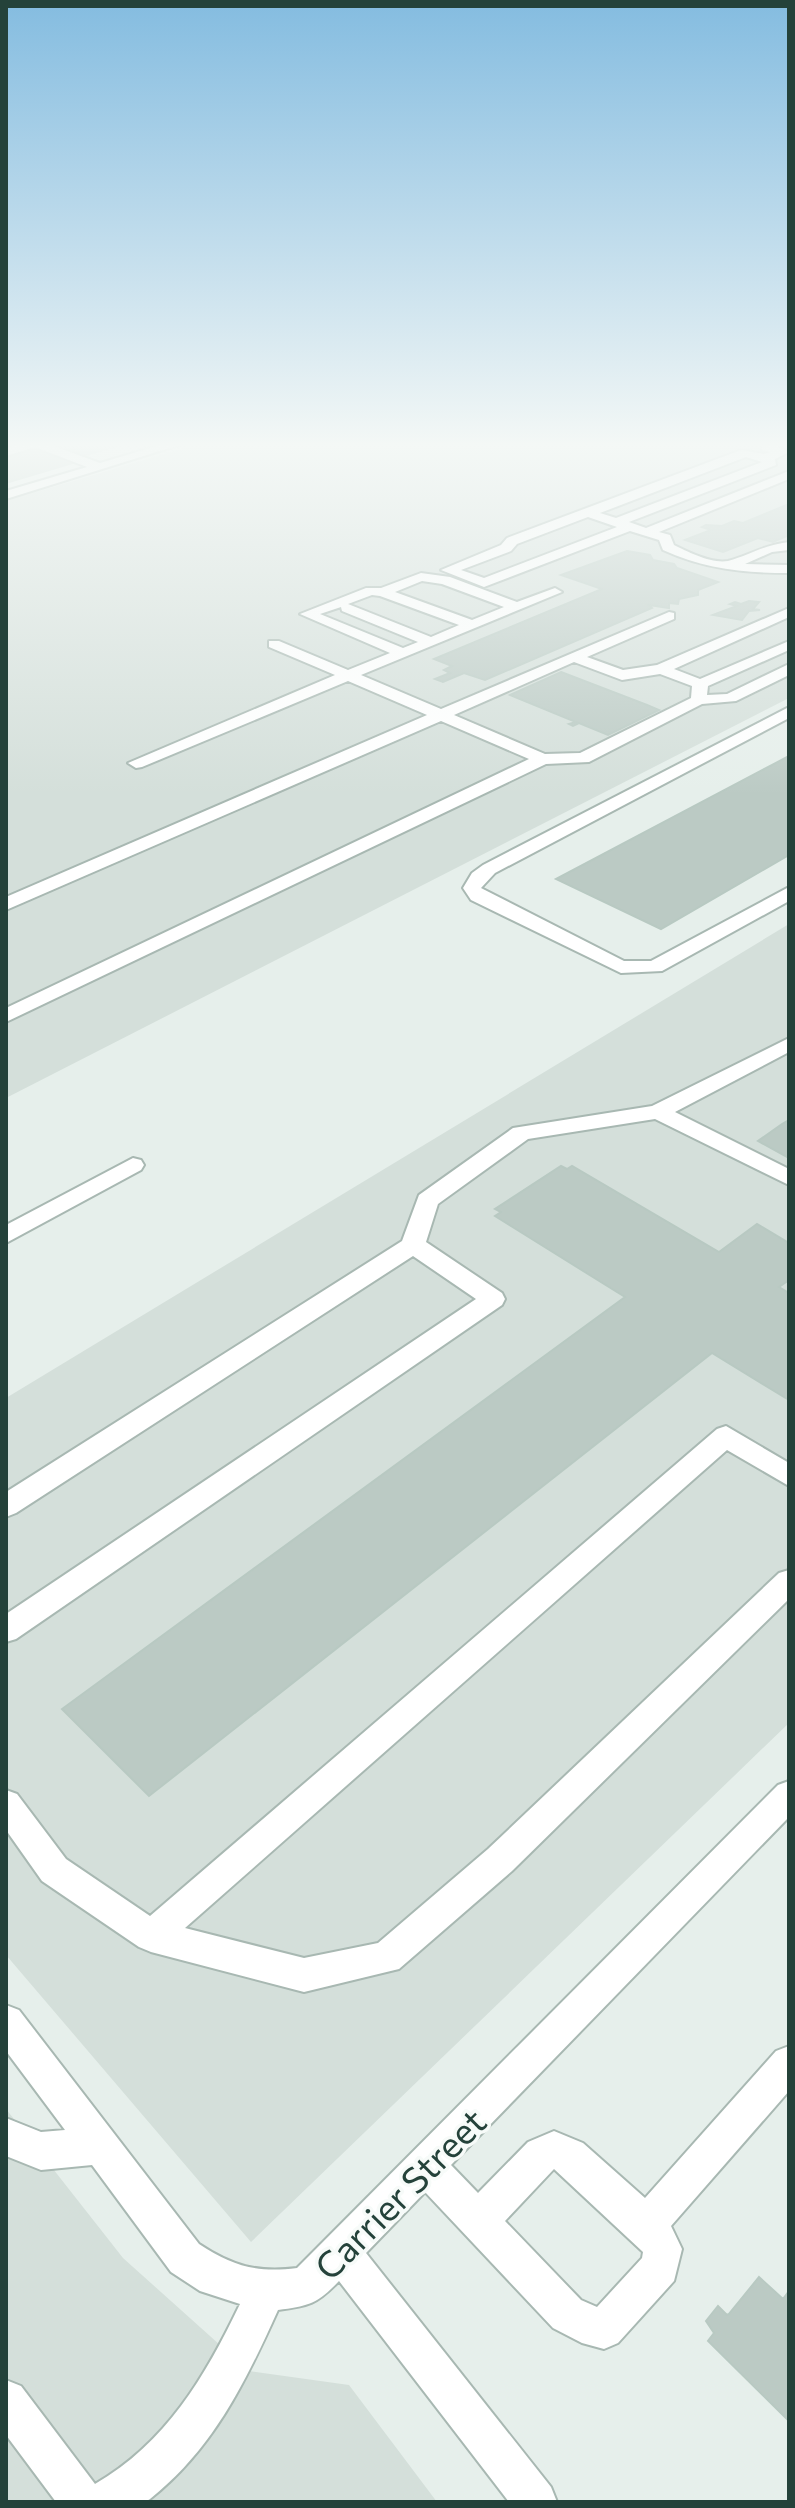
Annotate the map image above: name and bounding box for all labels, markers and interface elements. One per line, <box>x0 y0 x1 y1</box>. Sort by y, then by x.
street label: Carrier Street <box>304 2098 494 2288</box>

